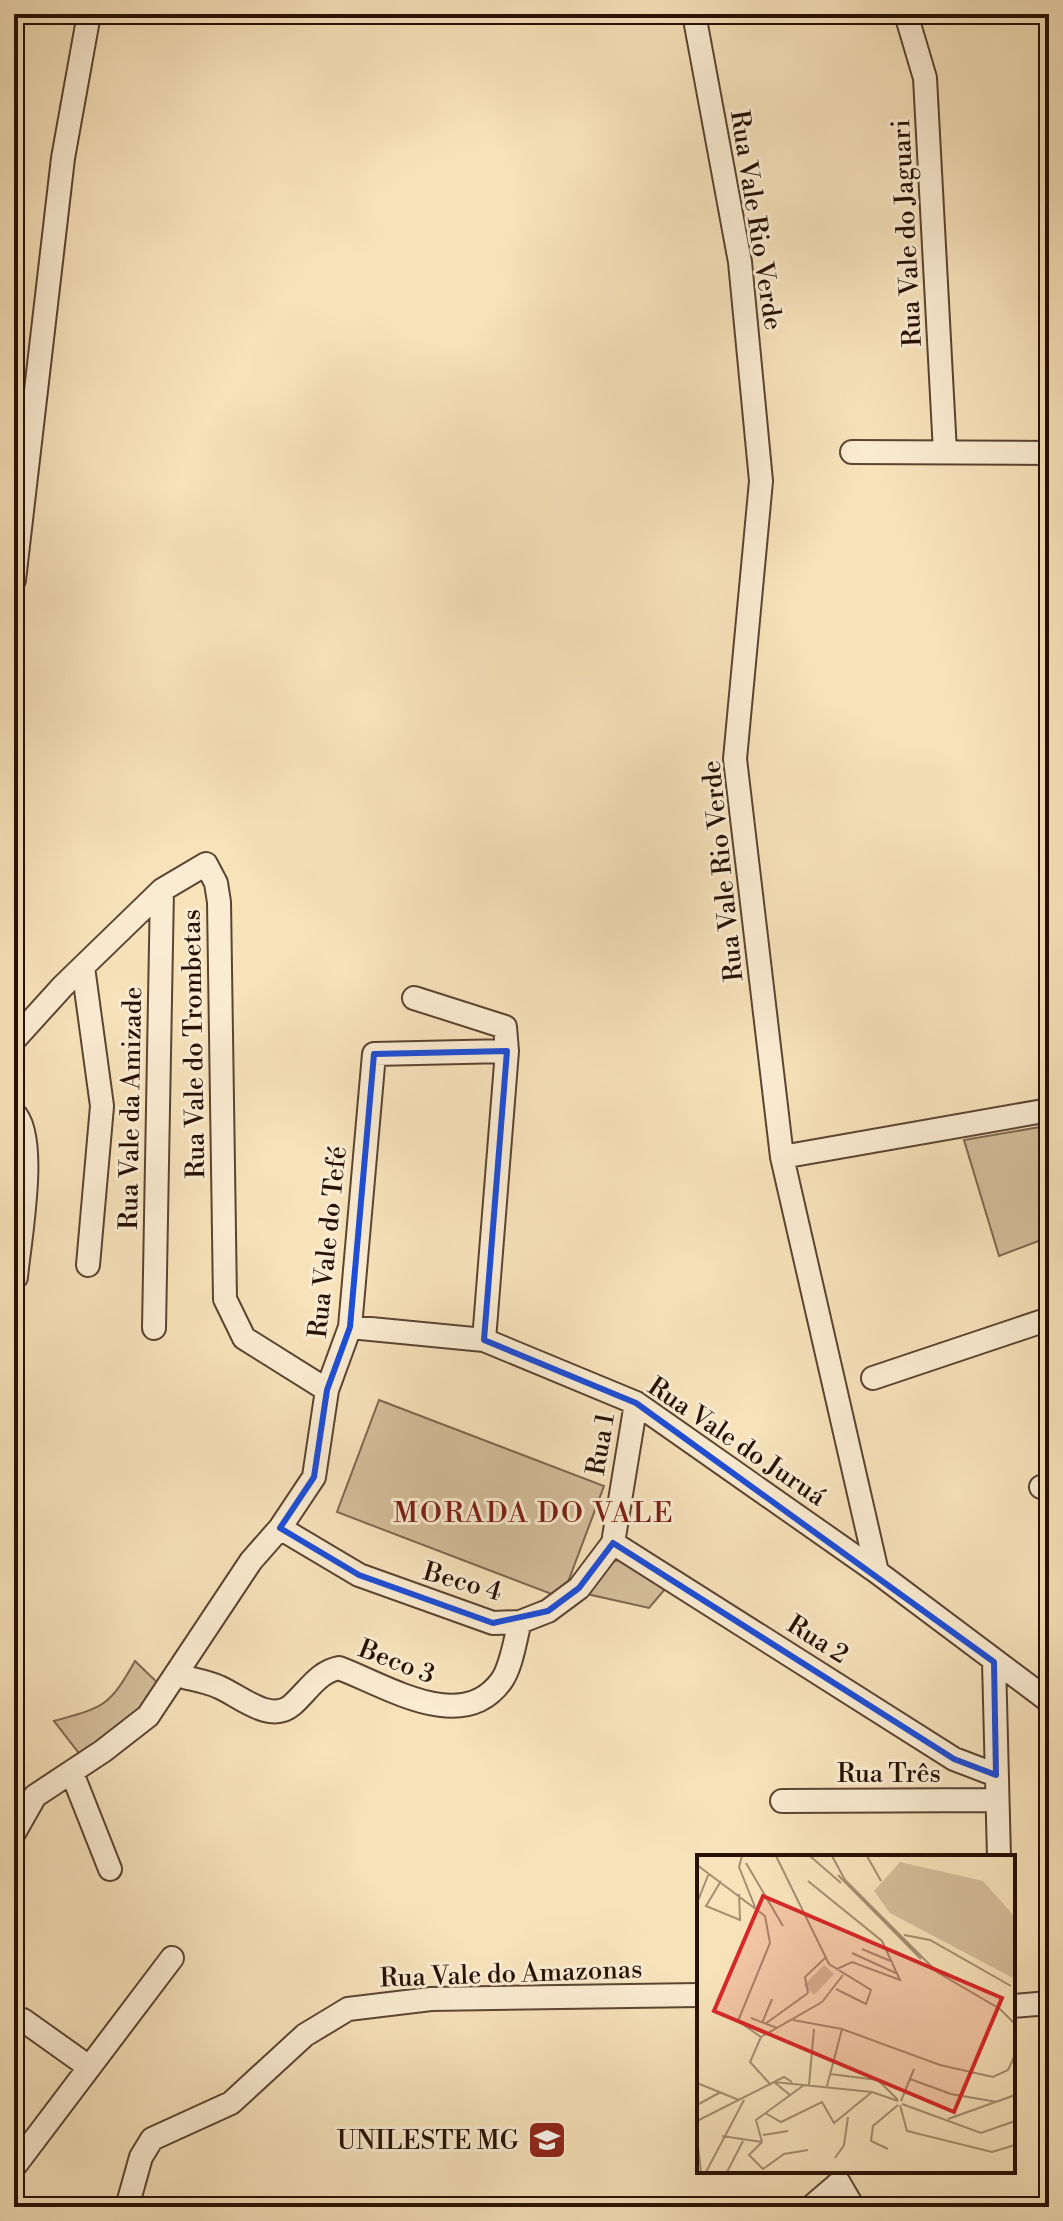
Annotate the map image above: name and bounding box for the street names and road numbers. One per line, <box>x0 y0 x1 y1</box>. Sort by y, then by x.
street label: Rua Vale Rio Verde <box>723 108 789 332</box>
street label: Rua Vale do Jaguari <box>885 118 929 347</box>
street label: Rua Vale Rio Verde <box>695 759 751 983</box>
street label: Rua Vale do Trombetas <box>176 909 212 1179</box>
street label: Rua Vale da Amizade <box>113 986 149 1230</box>
street label: Rua Vale do Tefé <box>302 1145 354 1340</box>
street label: Rua Vale do Juruá <box>641 1371 832 1514</box>
street label: Rua 1 <box>580 1411 622 1478</box>
street label: Beco 4 <box>419 1555 506 1608</box>
street label: Rua 2 <box>781 1609 854 1671</box>
street label: Beco 3 <box>353 1633 439 1691</box>
street label: Rua Três <box>837 1758 941 1790</box>
street label: Rua Vale do Amazonas <box>379 1953 643 1995</box>

